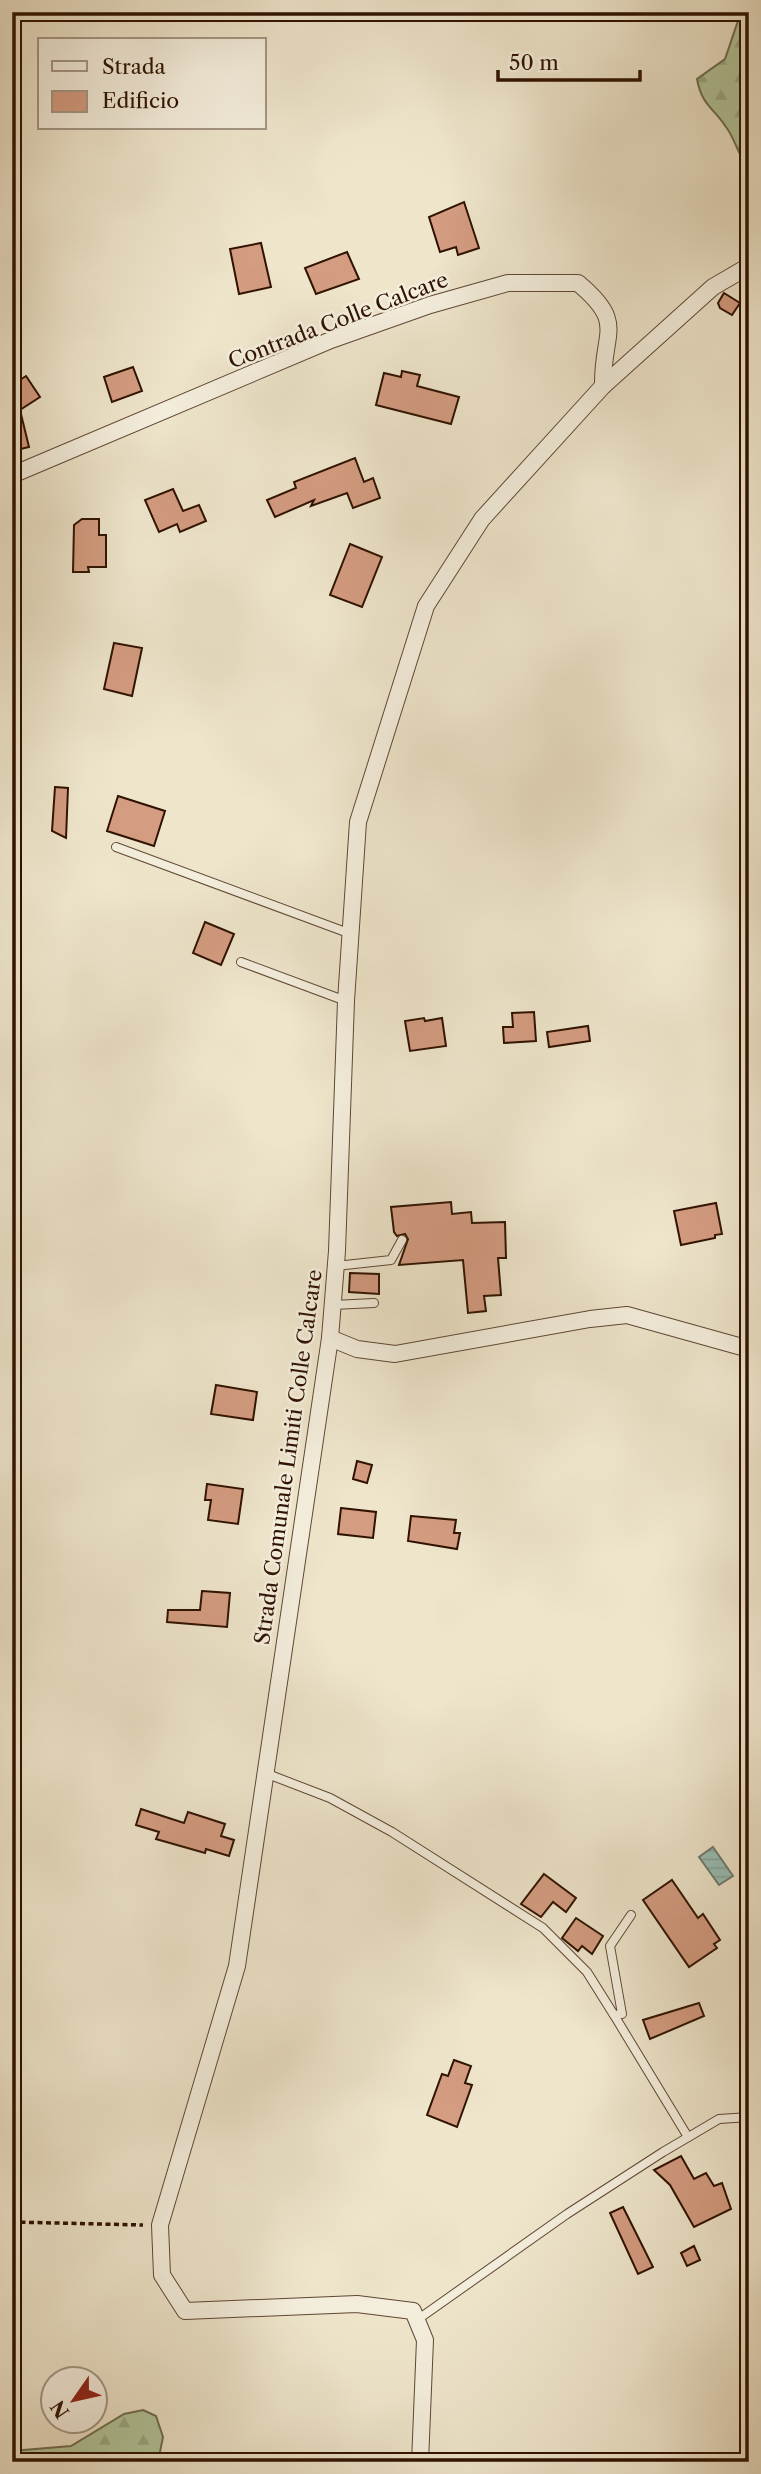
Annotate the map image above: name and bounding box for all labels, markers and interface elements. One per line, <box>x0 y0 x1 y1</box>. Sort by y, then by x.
legend <box>38 38 266 130</box>
scale bar <box>498 38 640 82</box>
text: 50 m <box>509 50 559 75</box>
text: Strada <box>102 54 167 79</box>
text: Edificio <box>102 88 179 113</box>
street label: Contrada Colle Calcare <box>225 266 451 374</box>
street label: Strada Comunale Limiti Colle Calcare <box>249 1268 327 1646</box>
north arrow <box>38 2366 108 2436</box>
text: N <box>46 2396 74 2423</box>

